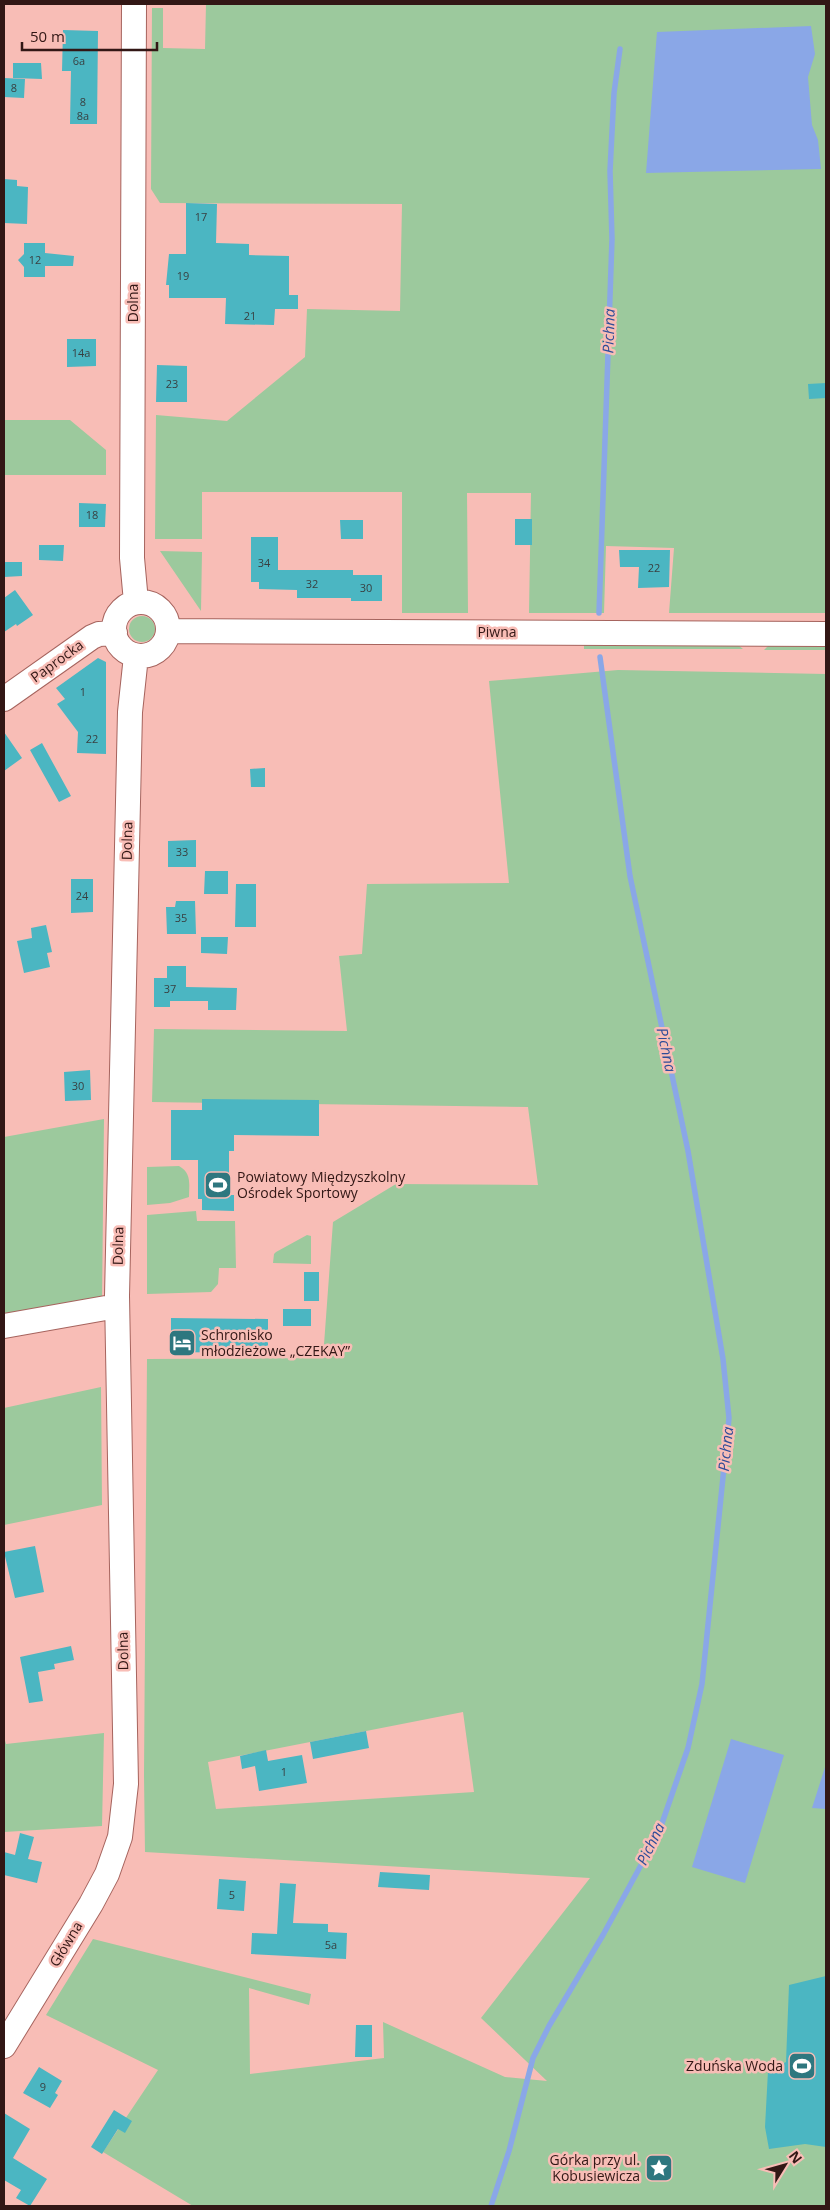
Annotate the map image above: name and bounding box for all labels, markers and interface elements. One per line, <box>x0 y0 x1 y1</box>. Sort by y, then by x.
scale bar <box>22 20 158 52</box>
text: 50 m <box>30 26 65 46</box>
house number: 6a <box>73 53 85 68</box>
house number: 8 <box>11 80 17 95</box>
house number: 8 <box>80 94 86 109</box>
house number: 8a <box>77 108 89 123</box>
house number: 17 <box>195 209 207 224</box>
house number: 12 <box>29 252 41 267</box>
house number: 19 <box>177 268 189 283</box>
street label: Dolna <box>123 284 142 322</box>
house number: 21 <box>244 308 256 323</box>
water label: Pichna <box>597 308 619 354</box>
house number: 14a <box>72 345 90 360</box>
house number: 23 <box>166 376 178 391</box>
house number: 18 <box>86 507 98 522</box>
house number: 34 <box>258 555 271 570</box>
house number: 22 <box>648 560 660 575</box>
house number: 32 <box>306 576 318 591</box>
house number: 30 <box>360 580 372 595</box>
street label: Piwna <box>477 622 517 641</box>
street label: Paprocka <box>27 635 87 686</box>
house number: 1 <box>80 684 86 699</box>
house number: 22 <box>86 731 98 746</box>
street label: Dolna <box>117 822 136 860</box>
house number: 33 <box>176 844 188 859</box>
house number: 24 <box>76 888 89 903</box>
house number: 35 <box>175 910 187 925</box>
house number: 37 <box>164 981 176 996</box>
water label: Pichna <box>653 1026 682 1074</box>
house number: 30 <box>72 1078 84 1093</box>
place label: Powiatowy Międzyszkolny Ośrodek Sportowy <box>237 1167 406 1202</box>
sports icon: Powiatowy Międzyszkolny Ośrodek Sportowy <box>203 1170 233 1200</box>
street label: Dolna <box>108 1227 127 1265</box>
place label: Schronisko młodzieżowe „CZEKAY” <box>201 1325 350 1360</box>
hotel icon: Schronisko młodzieżowe „CZEKAY” <box>167 1328 197 1358</box>
water label: Pichna <box>713 1425 737 1472</box>
street label: Dolna <box>113 1632 132 1670</box>
house number: 1 <box>281 1764 287 1779</box>
water label: Pichna <box>631 1819 669 1868</box>
house number: 5 <box>229 1887 235 1902</box>
street label: Główna <box>45 1918 86 1970</box>
house number: 5a <box>325 1937 337 1952</box>
sports icon: Zduńska Woda <box>787 2051 817 2081</box>
place label: Zduńska Woda <box>686 2056 783 2075</box>
house number: 9 <box>40 2079 46 2094</box>
north arrow <box>760 2140 810 2190</box>
text: N <box>785 2147 807 2167</box>
place label: Górka przy ul. Kobusiewicza <box>550 2150 640 2185</box>
place icon: Górka przy ul. Kobusiewicza <box>644 2153 674 2183</box>

